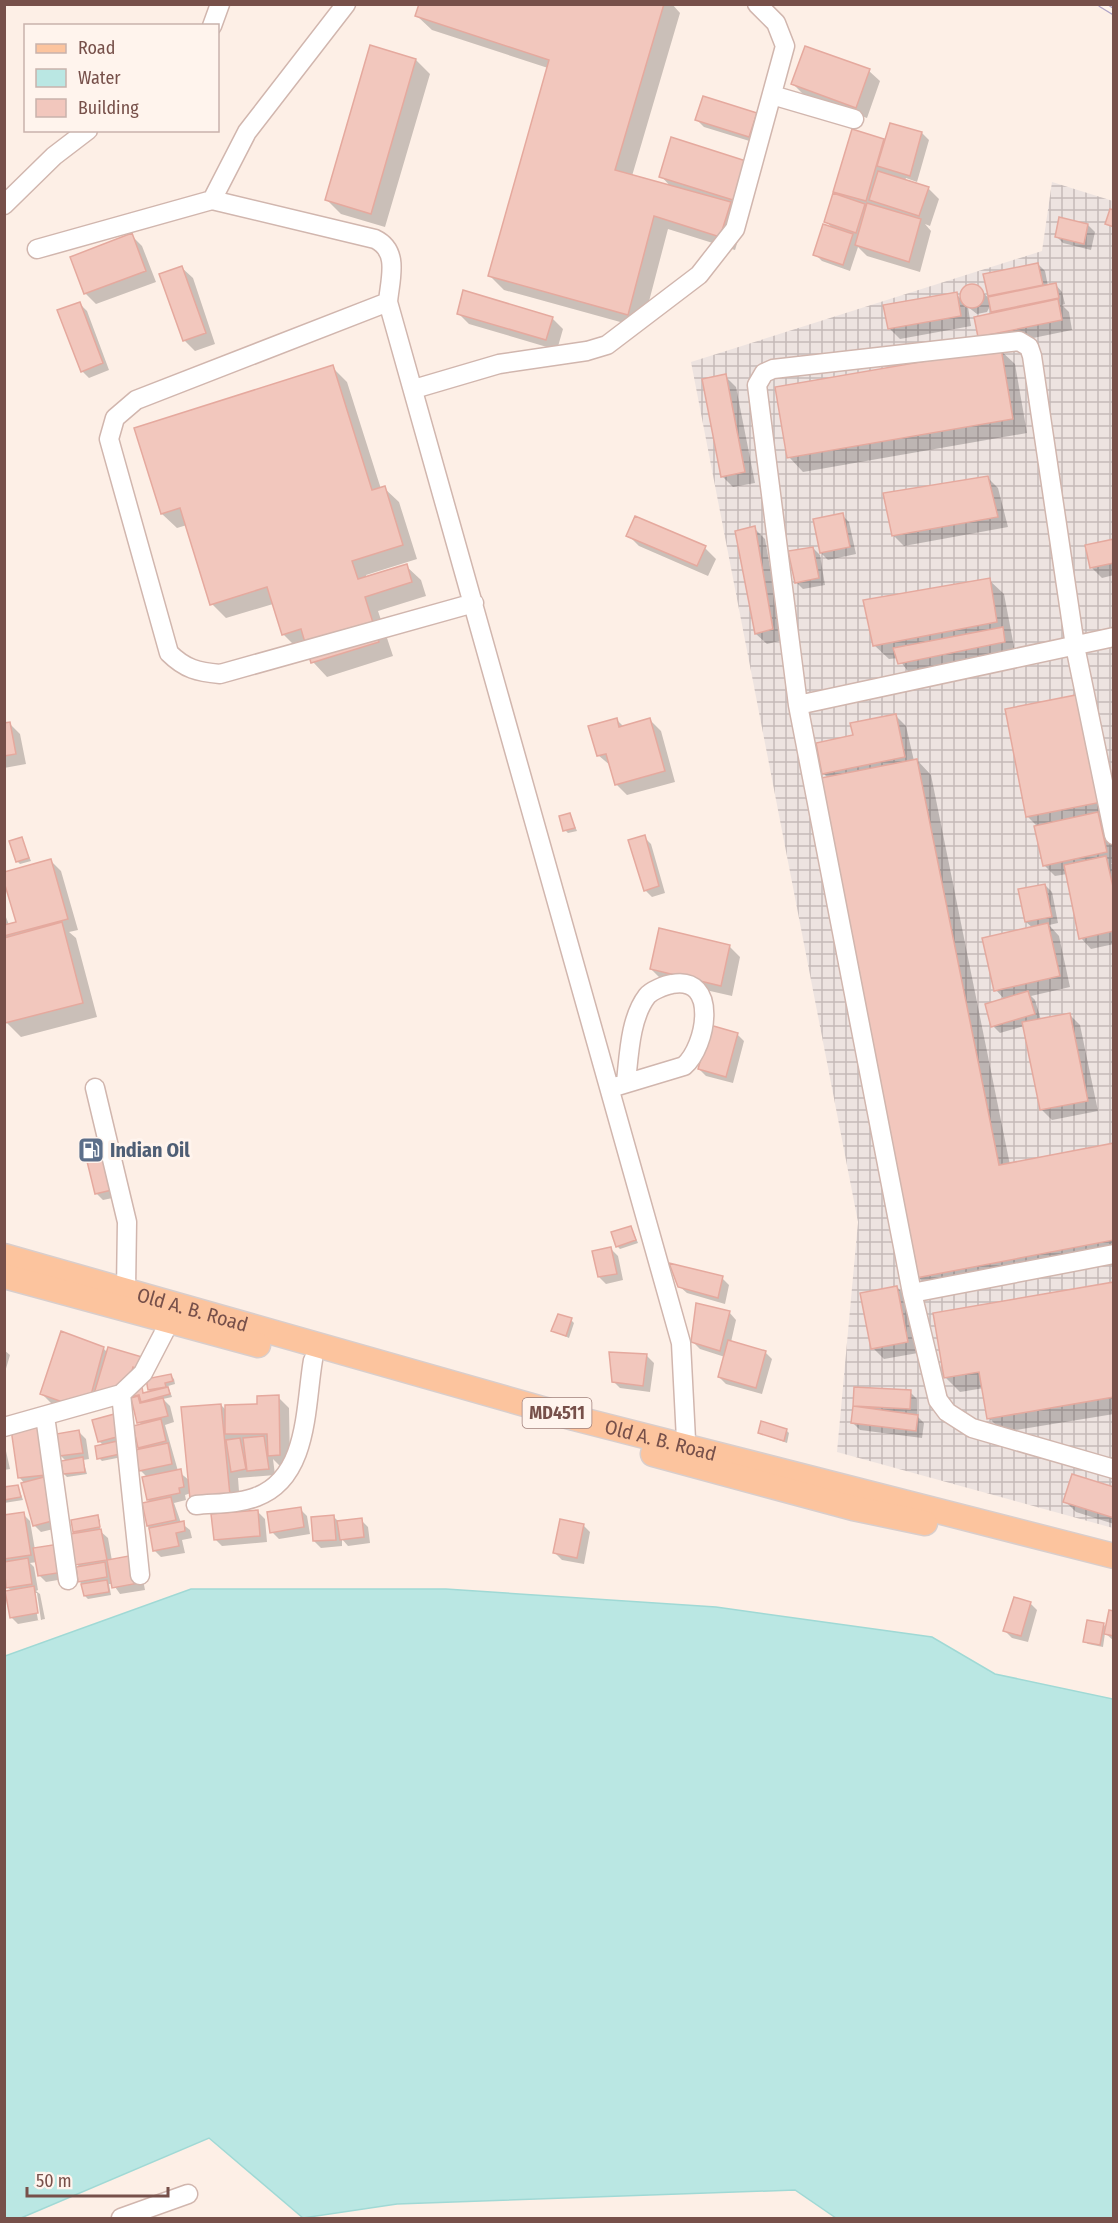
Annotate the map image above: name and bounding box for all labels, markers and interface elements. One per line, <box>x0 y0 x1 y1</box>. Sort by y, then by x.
legend <box>24 24 219 132</box>
text: Road <box>78 37 115 59</box>
text: Water <box>78 67 121 89</box>
text: Building <box>78 97 139 119</box>
fuel station icon: Indian Oil <box>76 1135 106 1165</box>
place label: Indian Oil <box>110 1138 190 1162</box>
street label: Old A. B. Road <box>134 1282 251 1337</box>
road number: MD4511 <box>522 1398 592 1428</box>
street label: Old A. B. Road <box>602 1414 719 1466</box>
scale bar <box>27 2160 168 2198</box>
text: 50 m <box>36 2170 72 2192</box>

